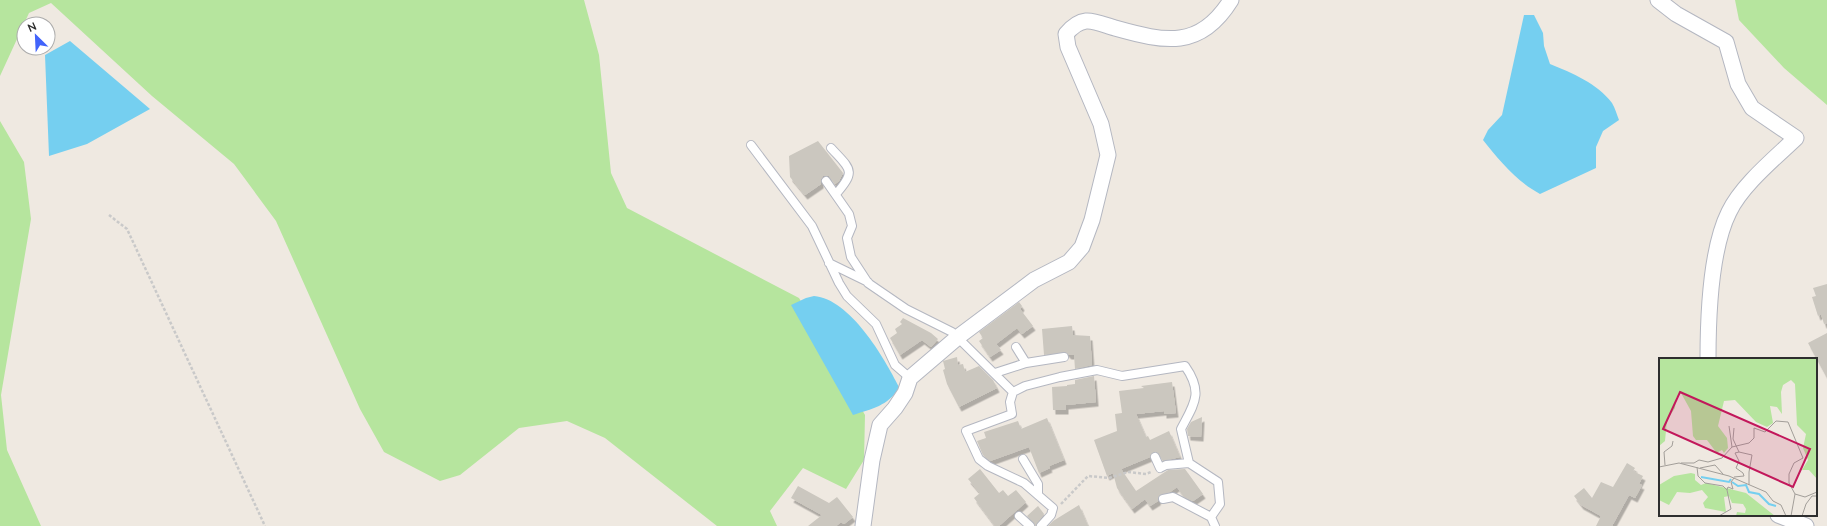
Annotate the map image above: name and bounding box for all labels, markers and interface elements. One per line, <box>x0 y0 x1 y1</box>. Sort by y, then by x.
north arrow <box>16 16 56 56</box>
text: N <box>25 19 39 35</box>
inset map <box>1659 358 1817 516</box>

